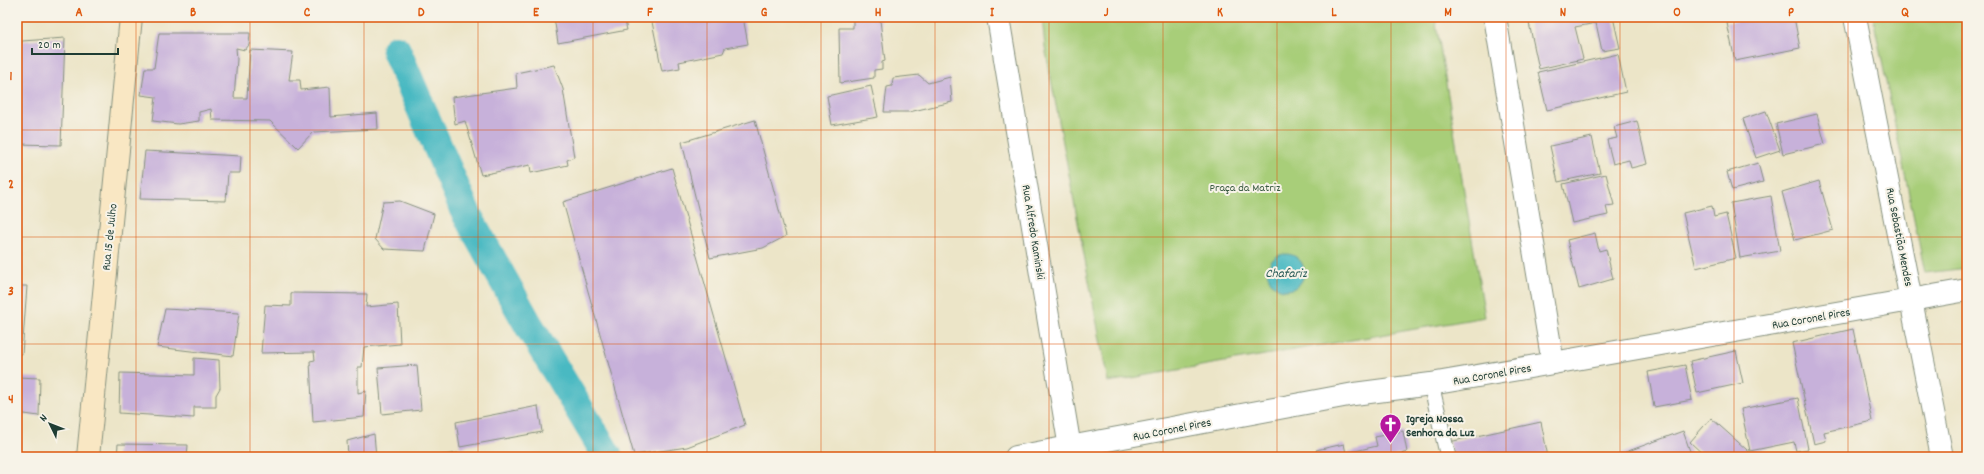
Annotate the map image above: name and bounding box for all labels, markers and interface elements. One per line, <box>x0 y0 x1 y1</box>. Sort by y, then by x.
text: A <box>75 4 83 23</box>
text: B <box>190 4 196 23</box>
text: C <box>304 4 311 23</box>
text: D <box>418 4 425 23</box>
text: E <box>533 4 540 23</box>
text: F <box>647 4 653 23</box>
text: G <box>761 4 768 23</box>
text: H <box>875 4 882 23</box>
text: I <box>990 4 995 23</box>
text: J <box>1104 4 1109 23</box>
text: K <box>1217 4 1223 23</box>
text: L <box>1331 4 1337 23</box>
text: M <box>1444 4 1452 23</box>
text: N <box>1560 4 1566 23</box>
text: O <box>1673 4 1681 23</box>
text: P <box>1788 4 1794 23</box>
text: Q <box>1901 4 1909 23</box>
scale bar <box>32 30 118 56</box>
text: 20 m <box>38 37 61 54</box>
text: 1 <box>10 68 13 87</box>
text: 2 <box>8 176 14 195</box>
park label: Praça da Matriz <box>1209 180 1281 197</box>
street label: Rua Alfredo Kaminski <box>1017 184 1048 281</box>
street label: Rua Sebastião Mendes <box>1881 186 1916 288</box>
street label: Rua 15 de Julho <box>99 203 122 271</box>
water label: Chafariz <box>1265 265 1308 284</box>
text: 3 <box>8 283 14 302</box>
street label: Rua Coronel Pires <box>1771 304 1852 335</box>
street label: Rua Coronel Pires <box>1452 360 1533 391</box>
text: 4 <box>8 391 14 410</box>
north arrow <box>30 404 70 444</box>
text: N <box>36 411 52 426</box>
place label: Igreja Nossa Senhora da Luz <box>1406 411 1475 442</box>
church icon: Igreja Nossa Senhora da Luz <box>1378 412 1404 445</box>
street label: Rua Coronel Pires <box>1132 415 1213 446</box>

